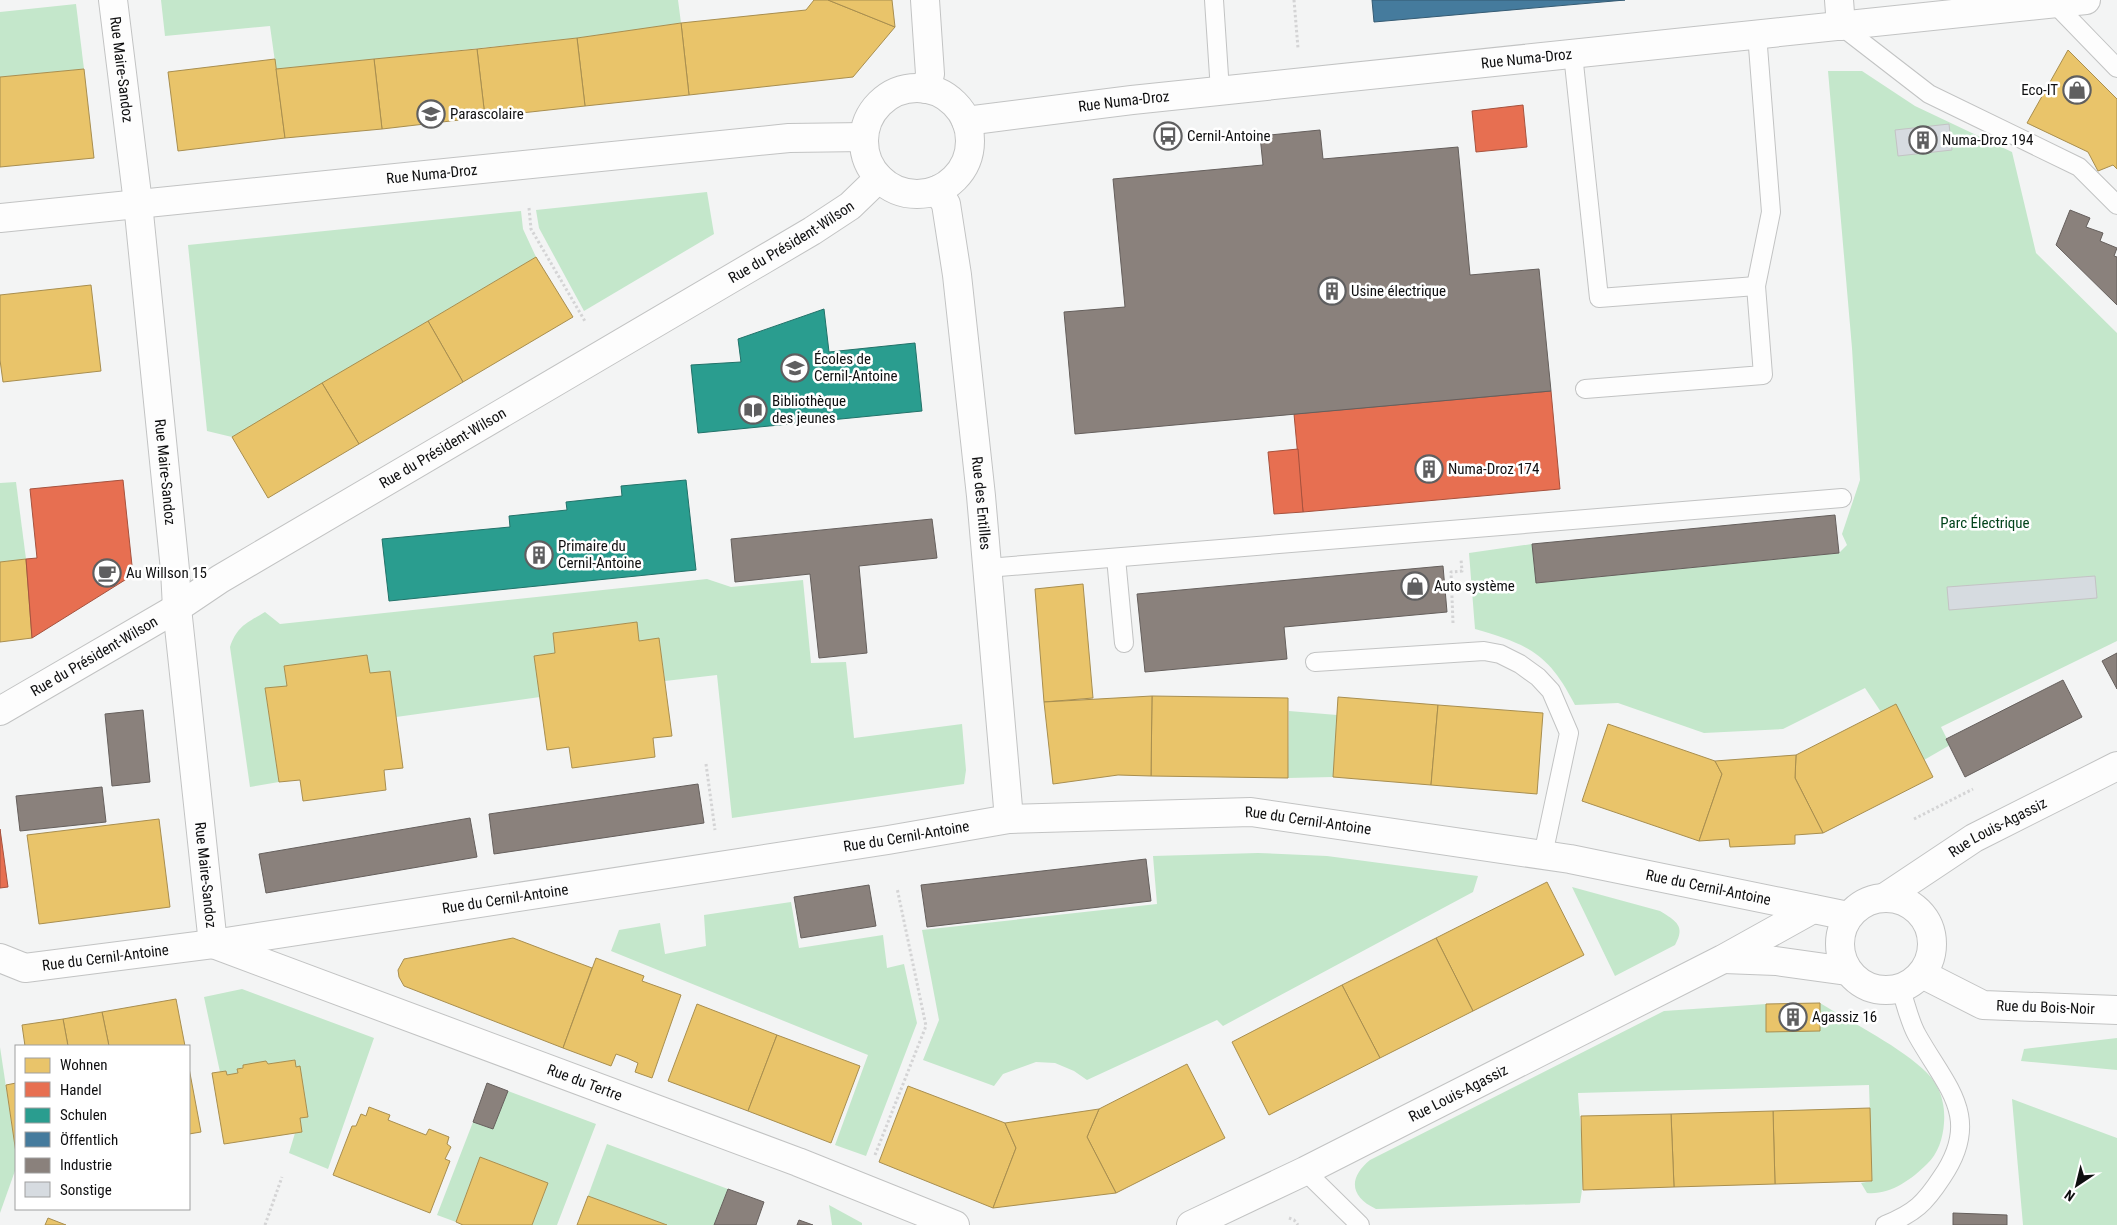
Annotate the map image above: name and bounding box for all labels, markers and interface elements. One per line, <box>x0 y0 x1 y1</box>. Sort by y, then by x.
street label: Rue Maire-Sandoz <box>106 15 137 123</box>
street label: Rue Numa-Droz <box>1480 45 1573 72</box>
shop icon: Eco-IT <box>2062 75 2092 105</box>
place label: Eco-IT <box>2021 81 2058 99</box>
street label: Rue Numa-Droz <box>1077 87 1170 116</box>
school or university icon: Parascolaire <box>416 99 446 129</box>
place label: Parascolaire <box>450 105 524 123</box>
bus stop icon: Cernil-Antoine <box>1153 121 1183 151</box>
building icon: Numa-Droz 194 <box>1908 125 1938 155</box>
place label: Cernil-Antoine <box>1187 127 1270 145</box>
place label: Numa-Droz 194 <box>1942 131 2033 149</box>
street label: Rue Numa-Droz <box>385 161 478 188</box>
street label: Rue du Président-Wilson <box>725 197 858 287</box>
building icon: Usine électrique <box>1317 276 1347 306</box>
place label: Usine électrique <box>1351 282 1446 300</box>
place label: Écoles de Cernil-Antoine <box>814 350 897 385</box>
school or university icon: Écoles de Cernil-Antoine <box>780 353 810 383</box>
place label: Bibliothèque des jeunes <box>772 392 846 427</box>
library icon: Bibliothèque des jeunes <box>738 395 768 425</box>
street label: Rue du Président-Wilson <box>376 404 509 492</box>
street label: Rue Maire-Sandoz <box>151 418 179 526</box>
building icon: Numa-Droz 174 <box>1414 454 1444 484</box>
street label: Rue des Entilles <box>968 456 995 551</box>
place label: Numa-Droz 174 <box>1448 460 1539 478</box>
park label: Parc Électrique <box>1940 514 2030 532</box>
place label: Primaire du Cernil-Antoine <box>558 537 641 572</box>
building icon: Primaire du Cernil-Antoine <box>524 540 554 570</box>
cafe icon: Au Willson 15 <box>92 558 122 588</box>
place label: Au Willson 15 <box>126 564 207 582</box>
shop icon: Auto système <box>1400 571 1430 601</box>
place label: Auto système <box>1434 577 1515 595</box>
street label: Rue du Président-Wilson <box>27 612 161 700</box>
street label: Rue Louis-Agassiz <box>1945 794 2050 861</box>
street label: Rue du Cernil-Antoine <box>1245 803 1372 839</box>
street label: Rue du Cernil-Antoine <box>842 817 971 856</box>
street label: Rue Maire-Sandoz <box>191 821 220 929</box>
street label: Rue du Cernil-Antoine <box>1644 866 1773 909</box>
street label: Rue du Cernil-Antoine <box>441 880 569 918</box>
street label: Rue du Cernil-Antoine <box>41 941 170 975</box>
street label: Rue du Bois-Noir <box>1996 997 2096 1018</box>
building icon: Agassiz 16 <box>1778 1002 1808 1032</box>
place label: Agassiz 16 <box>1812 1008 1877 1026</box>
legend <box>15 1045 190 1210</box>
text: Wohnen <box>60 1056 108 1074</box>
street label: Rue du Tertre <box>545 1060 625 1105</box>
street label: Rue Louis-Agassiz <box>1406 1061 1511 1126</box>
text: Handel <box>60 1081 102 1099</box>
text: Schulen <box>60 1106 107 1124</box>
text: Öffentlich <box>60 1131 118 1149</box>
text: Industrie <box>60 1156 112 1174</box>
north arrow <box>2052 1160 2102 1210</box>
text: Sonstige <box>60 1181 112 1199</box>
text: N <box>2061 1187 2078 1205</box>

